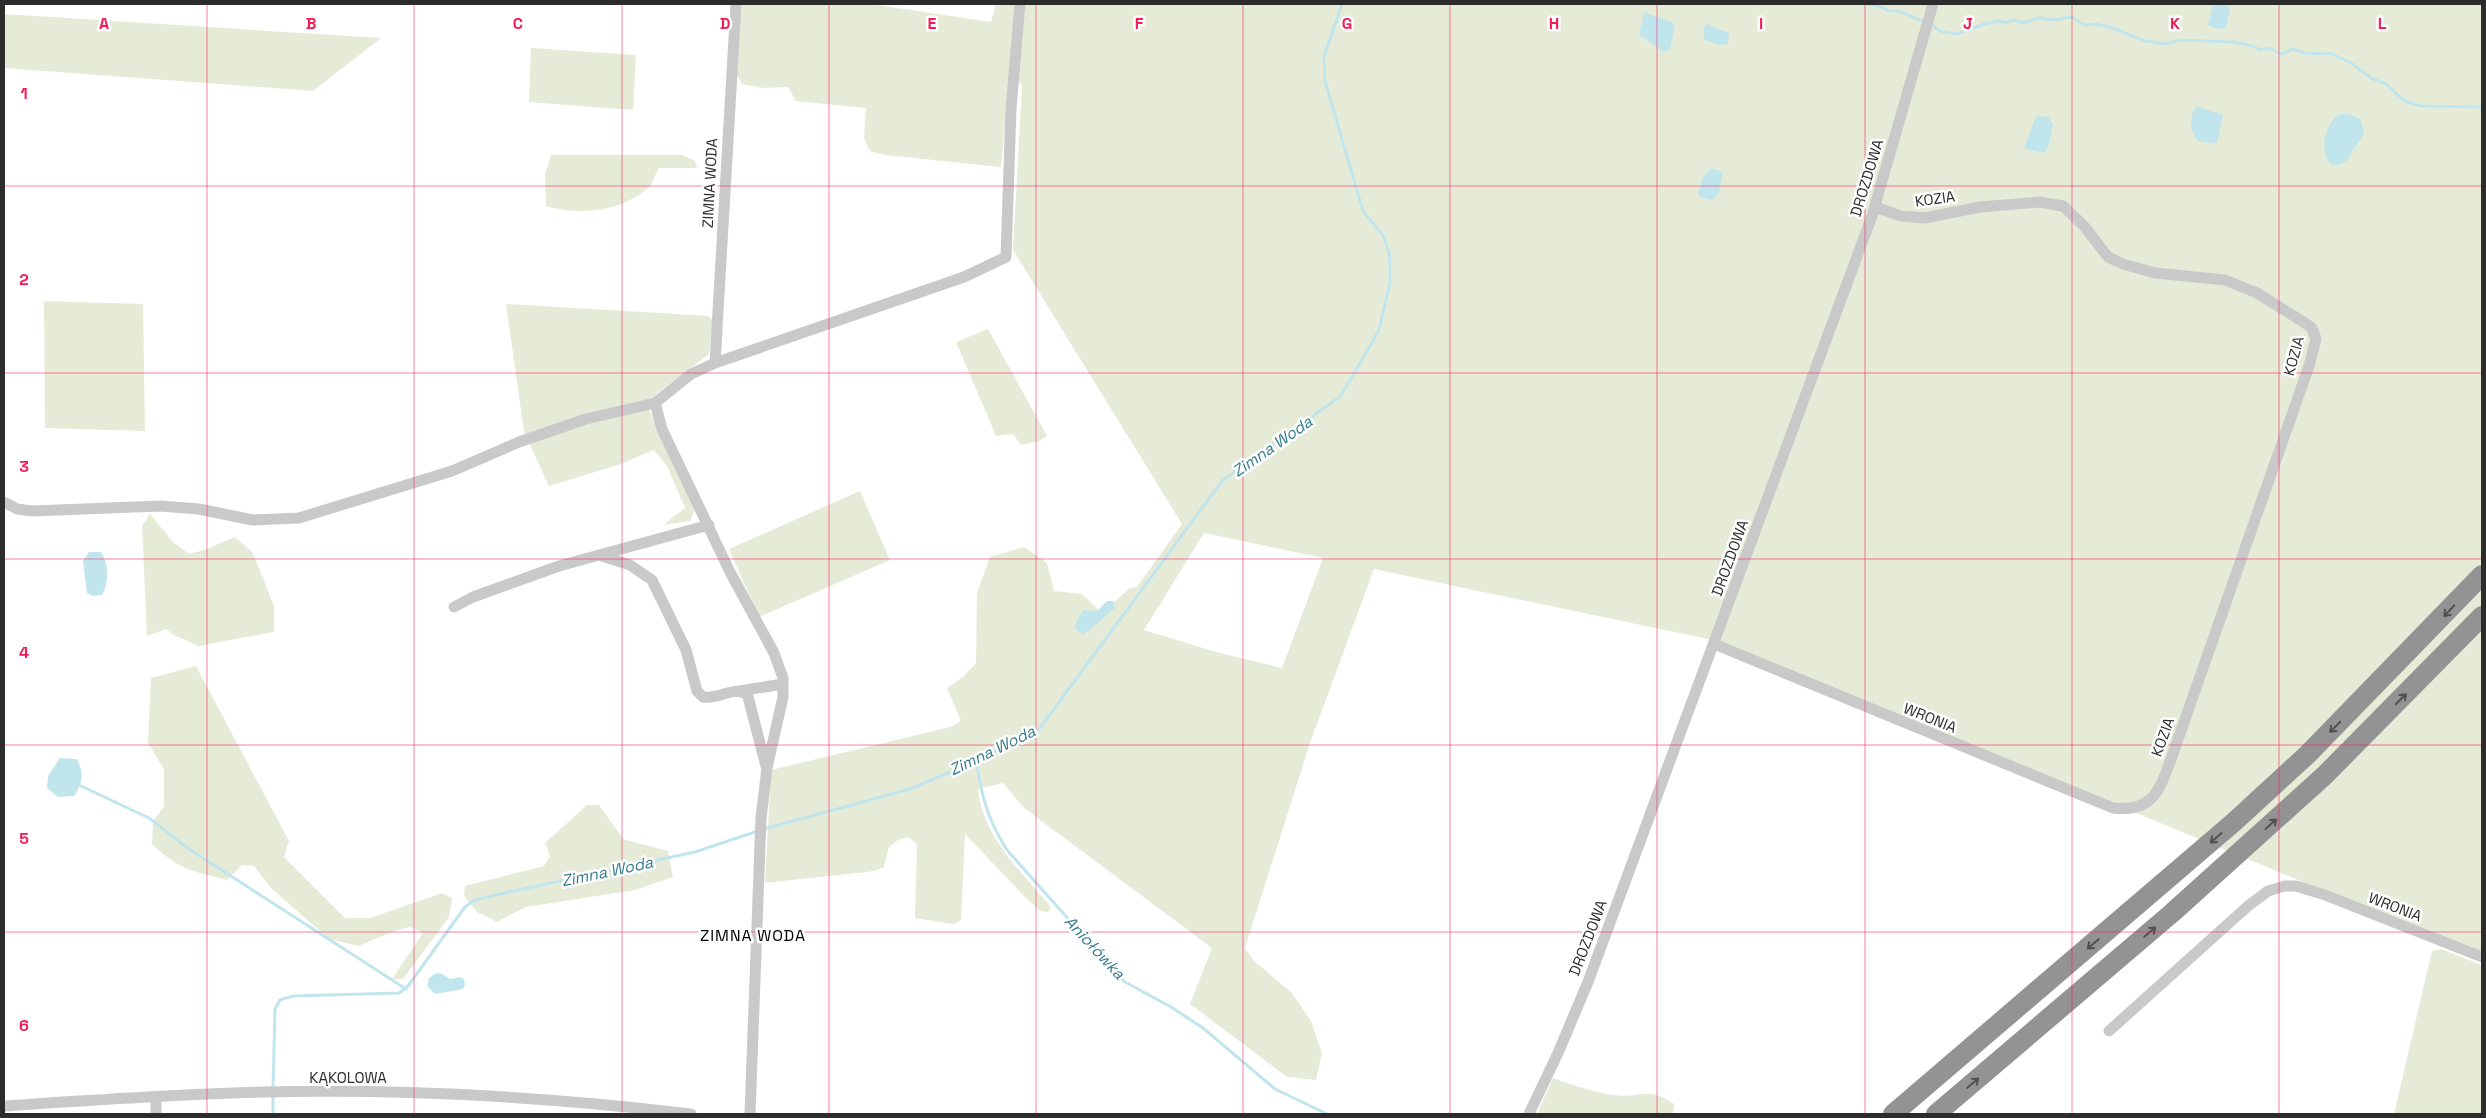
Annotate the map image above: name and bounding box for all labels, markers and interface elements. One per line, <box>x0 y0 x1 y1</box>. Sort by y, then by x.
text: A <box>99 13 109 34</box>
text: B <box>306 13 316 34</box>
text: C <box>513 13 523 34</box>
text: D <box>720 13 730 34</box>
text: E <box>928 13 937 34</box>
text: F <box>1135 13 1144 34</box>
text: G <box>1342 13 1352 34</box>
text: H <box>1549 13 1559 34</box>
text: I <box>1759 13 1763 34</box>
text: J <box>1963 13 1973 34</box>
text: K <box>2170 13 2180 34</box>
text: L <box>2378 13 2387 34</box>
text: 1 <box>20 83 28 104</box>
street label: DROZDOWA <box>1846 136 1887 219</box>
street label: ZIMNA WODA <box>698 137 721 228</box>
street label: KOZIA <box>1914 186 1957 211</box>
text: 2 <box>19 269 29 290</box>
street label: KOZIA <box>2279 333 2308 378</box>
water label: Zimna Woda <box>1228 411 1317 482</box>
text: 3 <box>19 456 29 477</box>
street label: DROZDOWA <box>1707 517 1752 599</box>
one-way arrow <box>2443 604 2455 617</box>
text: 4 <box>19 642 29 663</box>
one-way arrow <box>2395 694 2407 706</box>
street label: WRONIA <box>1901 698 1960 737</box>
street label: KOZIA <box>2147 714 2179 759</box>
water label: Zimna Woda <box>946 720 1039 780</box>
one-way arrow <box>2329 720 2341 733</box>
one-way arrow <box>2265 818 2278 830</box>
text: 5 <box>19 828 29 849</box>
one-way arrow <box>2210 832 2223 844</box>
water label: Zimna Woda <box>559 851 656 891</box>
street label: WRONIA <box>2366 888 2425 926</box>
street label: DROZDOWA <box>1564 897 1611 979</box>
water label: Aniołówka <box>1060 911 1130 984</box>
district label: ZIMNA WODA <box>700 925 806 946</box>
one-way arrow <box>2144 927 2157 938</box>
one-way arrow <box>2087 938 2100 950</box>
text: 6 <box>19 1015 29 1036</box>
street label: KĄKOLOWA <box>309 1068 387 1087</box>
one-way arrow <box>1966 1077 1979 1088</box>

